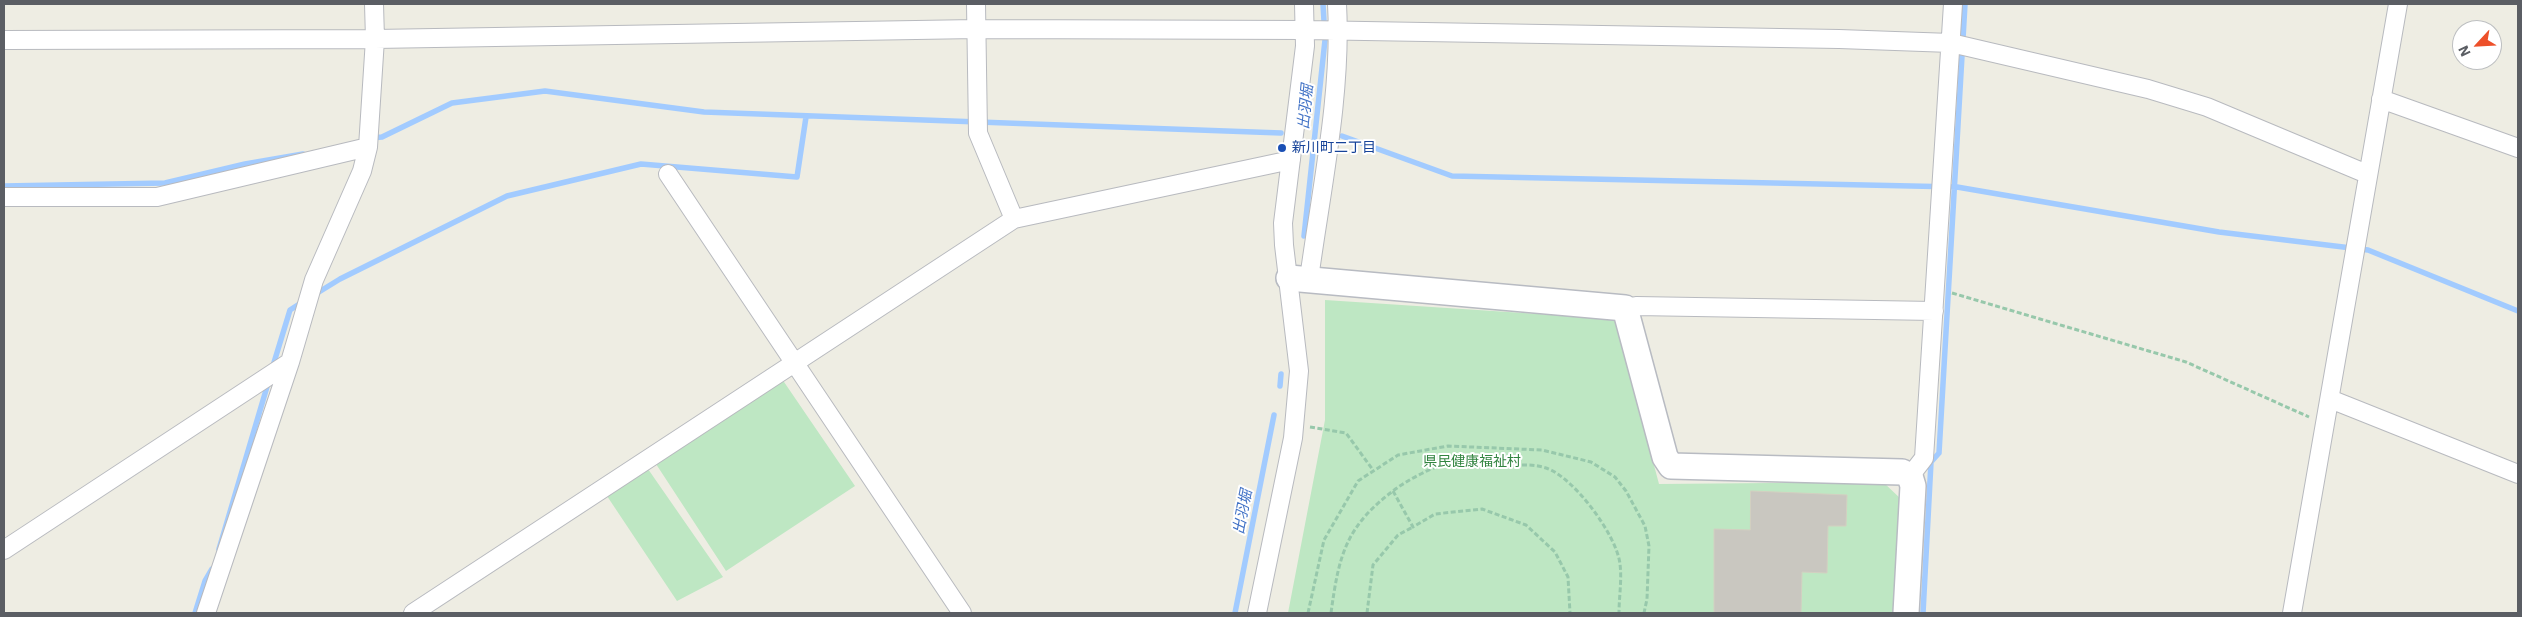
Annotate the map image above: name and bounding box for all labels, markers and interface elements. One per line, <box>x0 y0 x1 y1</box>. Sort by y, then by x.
north arrow <box>2452 20 2502 70</box>
text: N <box>2454 43 2475 59</box>
water label: 出羽堀 <box>1295 84 1317 130</box>
place label: 新川町二丁目 <box>1292 140 1376 156</box>
marker: 新川町二丁目 <box>1276 142 1288 154</box>
park label: 県民健康福祉村 <box>1423 454 1521 470</box>
water label: 出羽堀 <box>1230 488 1256 536</box>

